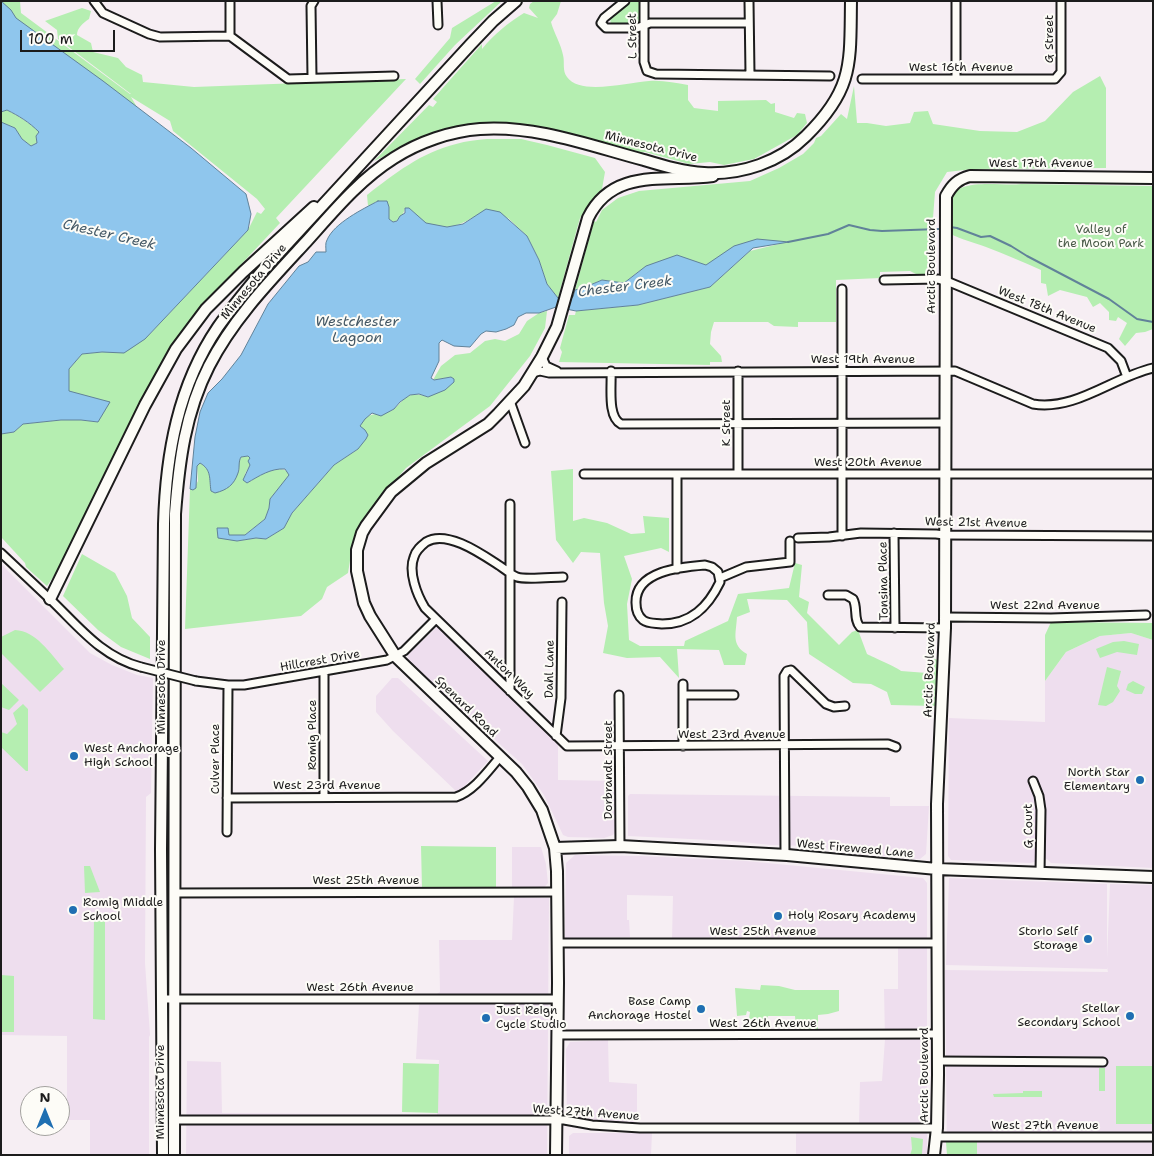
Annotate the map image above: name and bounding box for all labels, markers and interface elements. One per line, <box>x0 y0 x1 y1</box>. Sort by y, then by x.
street label: L Street <box>625 13 641 59</box>
street label: G Street <box>1043 15 1057 63</box>
scale bar <box>22 20 118 52</box>
text: 100 m <box>28 29 73 49</box>
street label: West 16th Avenue <box>909 61 1013 75</box>
street label: Minnesota Drive <box>603 129 699 165</box>
street label: West 17th Avenue <box>989 157 1093 171</box>
water label: Chester Creek <box>61 216 157 254</box>
street label: Arctic Boulevard <box>925 218 939 314</box>
park label: Valley of the Moon Park <box>1058 223 1144 251</box>
street label: Minnesota Drive <box>218 241 290 323</box>
water label: Chester Creek <box>577 273 673 301</box>
street label: West 18th Avenue <box>996 284 1098 336</box>
water label: Westchester Lagoon <box>315 314 399 347</box>
street label: West 19th Avenue <box>811 353 915 367</box>
street label: K Street <box>720 399 734 447</box>
street label: West 20th Avenue <box>814 456 922 470</box>
street label: West 21st Avenue <box>925 515 1027 531</box>
street label: Tonsina Place <box>876 541 892 621</box>
street label: West 22nd Avenue <box>990 599 1100 613</box>
street label: Arctic Boulevard <box>921 622 939 718</box>
street label: Minnesota Drive <box>155 640 169 734</box>
street label: Dahl Lane <box>542 640 558 698</box>
street label: Anton Way <box>481 646 537 702</box>
street label: Hillcrest Drive <box>279 647 361 675</box>
street label: Spenard Road <box>432 674 500 740</box>
street label: Romig Place <box>306 700 320 770</box>
street label: Dorbrandt Street <box>602 720 616 820</box>
street label: Culver Place <box>209 724 223 794</box>
street label: West 23rd Avenue <box>678 728 786 742</box>
place label: West Anchorage High School <box>84 742 179 770</box>
marker: West Anchorage High School <box>68 750 80 762</box>
place label: North Star Elementary <box>1064 766 1130 794</box>
marker: North Star Elementary <box>1134 774 1146 786</box>
street label: West 23rd Avenue <box>273 779 381 793</box>
street label: G Court <box>1021 803 1037 849</box>
street label: West Fireweed Lane <box>796 837 914 861</box>
street label: West 25th Avenue <box>312 874 420 888</box>
place label: Romig Middle School <box>83 896 163 924</box>
marker: Romig Middle School <box>67 904 79 916</box>
place label: Holy Rosary Academy <box>788 909 916 923</box>
marker: Holy Rosary Academy <box>772 910 784 922</box>
street label: West 25th Avenue <box>709 925 817 939</box>
place label: Storio Self Storage <box>1018 925 1078 953</box>
marker: Storio Self Storage <box>1082 933 1094 945</box>
street label: West 26th Avenue <box>306 981 414 995</box>
place label: Base Camp Anchorage Hostel <box>588 995 691 1023</box>
place label: Stellar Secondary School <box>1017 1002 1120 1030</box>
marker: Base Camp Anchorage Hostel <box>695 1003 707 1015</box>
place label: Just Reign Cycle Studio <box>496 1004 567 1032</box>
marker: Stellar Secondary School <box>1124 1010 1136 1022</box>
marker: Just Reign Cycle Studio <box>480 1012 492 1024</box>
street label: West 26th Avenue <box>709 1017 817 1031</box>
street label: Arctic Boulevard <box>918 1027 932 1123</box>
street label: Minnesota Drive <box>154 1045 168 1139</box>
north arrow <box>20 1086 70 1136</box>
text: N <box>39 1088 51 1106</box>
street label: West 27th Avenue <box>532 1102 640 1124</box>
street label: West 27th Avenue <box>991 1119 1099 1133</box>

